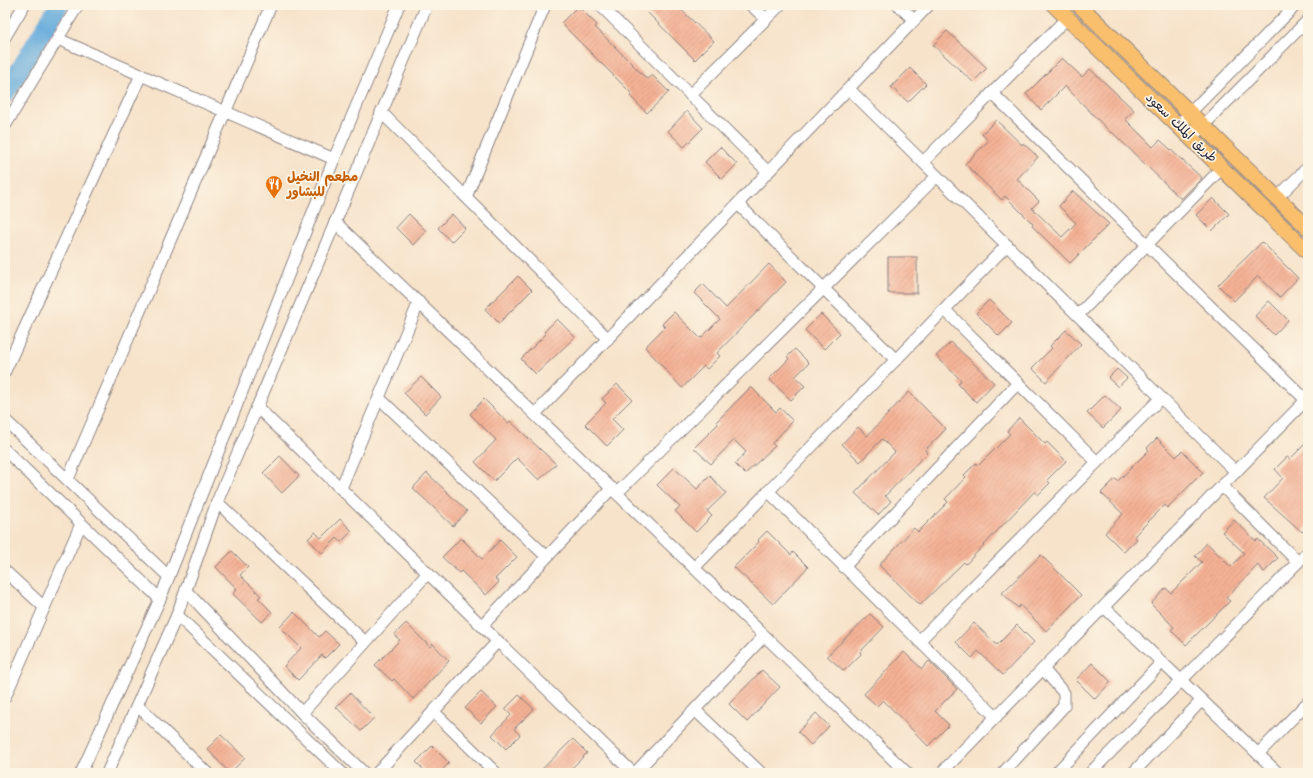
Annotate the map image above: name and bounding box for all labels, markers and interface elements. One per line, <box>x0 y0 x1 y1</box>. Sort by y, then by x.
street label: طريق الملك سعود <box>1140 88 1222 168</box>
place label: مطعم النخيل للبشاور <box>286 167 358 203</box>
restaurant icon: مطعم النخيل للبشاور <box>264 174 284 199</box>

